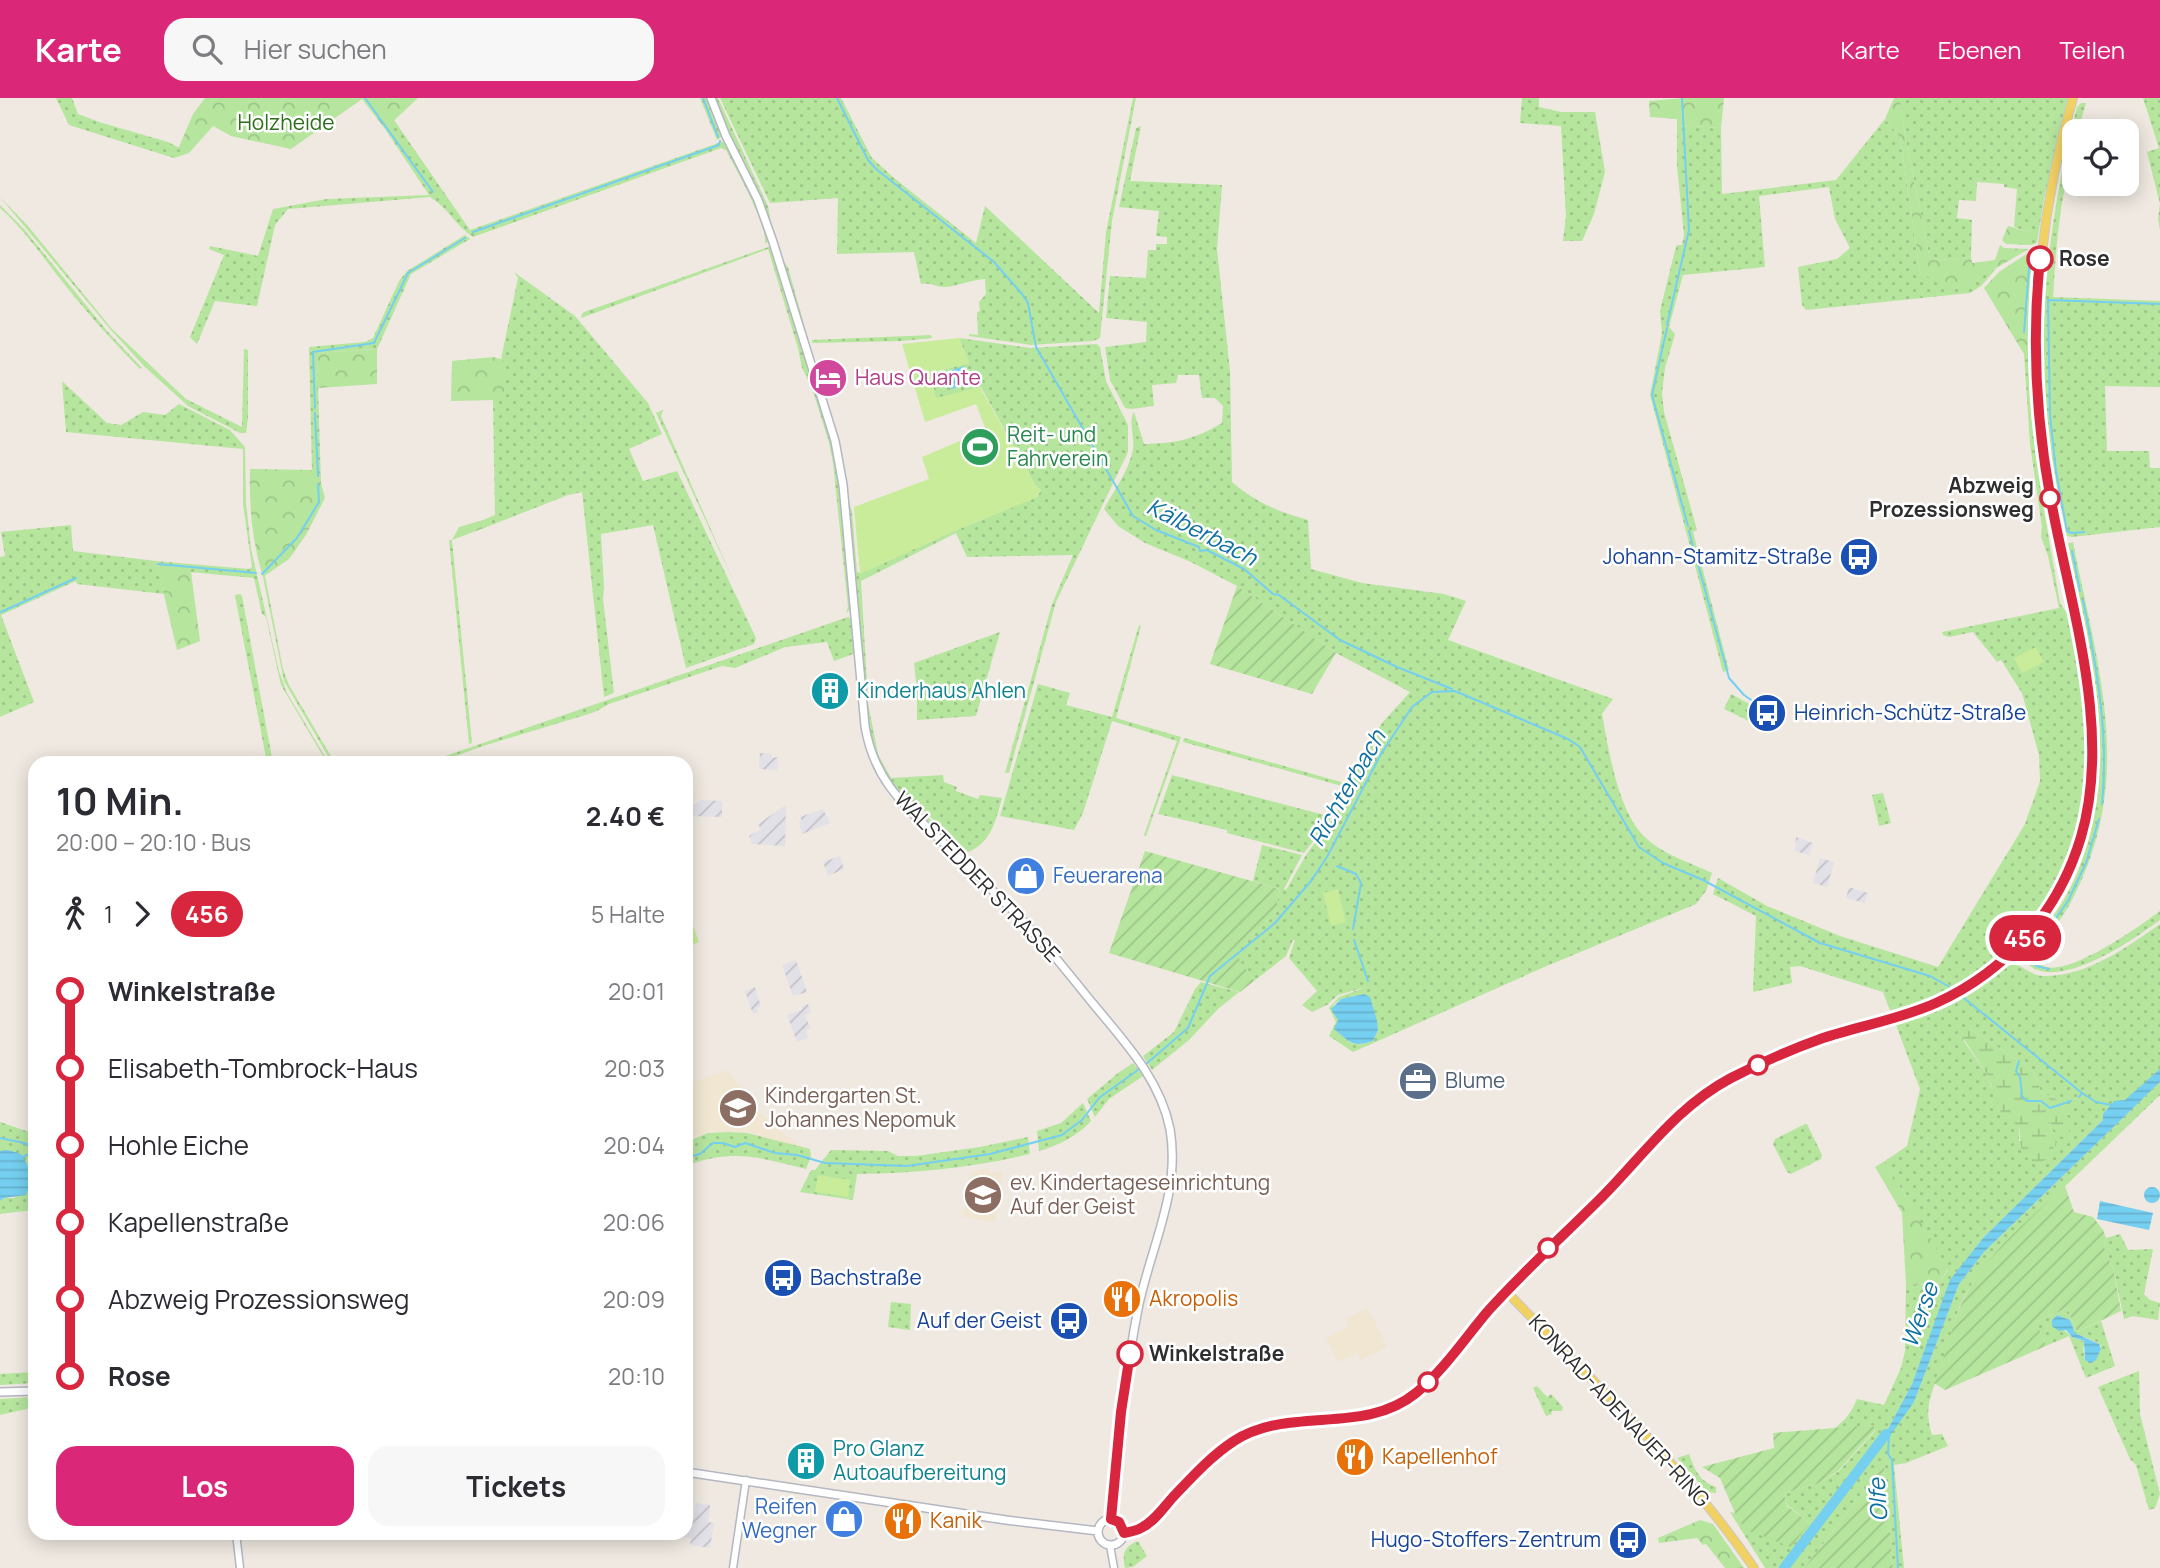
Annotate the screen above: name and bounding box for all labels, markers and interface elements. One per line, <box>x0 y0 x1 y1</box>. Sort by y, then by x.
search box <box>164 18 654 81</box>
text: Karte <box>35 27 122 72</box>
icon: search <box>188 30 226 68</box>
text: Hier suchen <box>244 31 387 67</box>
text: Karte <box>1840 33 1900 66</box>
text: Ebenen <box>1938 33 2021 66</box>
text: Teilen <box>2059 33 2125 66</box>
park label: Holzheide <box>237 108 335 136</box>
map controls <box>2062 119 2139 196</box>
button: locate <box>2062 119 2139 196</box>
place label: Rose <box>2059 244 2110 272</box>
marker: Rose <box>2027 246 2053 272</box>
hotel icon: Haus Quante <box>807 357 849 399</box>
place label: Haus Quante <box>855 363 981 391</box>
place label: Reit- und Fahrverein <box>1007 420 1108 472</box>
sports icon: Reit- und Fahrverein <box>959 426 1001 468</box>
place label: Abzweig Prozessionsweg <box>1869 471 2034 523</box>
marker: Abzweig Prozessionsweg <box>2040 488 2060 508</box>
water label: Kälberbach <box>1142 490 1264 573</box>
bus stop icon: Johann-Stamitz-Straße <box>1838 536 1880 578</box>
place label: Johann-Stamitz-Straße <box>1603 542 1832 570</box>
building icon: Kinderhaus Ahlen <box>809 670 851 712</box>
place label: Kinderhaus Ahlen <box>857 676 1026 704</box>
bus stop icon: Heinrich-Schütz-Straße <box>1746 692 1788 734</box>
place label: Heinrich-Schütz-Straße <box>1794 698 2026 726</box>
water label: Richterbach <box>1300 722 1393 852</box>
text: 10 Min. <box>56 774 184 826</box>
street label: WALSTEDDER STRASSE <box>889 785 1067 968</box>
text: 2.40 € <box>586 798 665 834</box>
text: 20:00 – 20:10 · Bus <box>56 826 251 858</box>
shop icon: Feuerarena <box>1005 855 1047 897</box>
place label: Feuerarena <box>1053 861 1163 889</box>
icon: walk <box>56 895 94 933</box>
icon: forward <box>123 895 161 933</box>
text: 456 <box>185 897 229 930</box>
text: 1 <box>104 898 113 930</box>
text: 5 Halte <box>591 898 665 930</box>
line badge: 456 <box>1985 915 2065 961</box>
text: 456 <box>2003 921 2047 954</box>
text: Winkelstraße <box>108 973 276 1009</box>
text: 20:01 <box>608 975 665 1007</box>
text: Elisabeth-Tombrock-Haus <box>108 1050 418 1086</box>
text: 20:03 <box>604 1052 665 1084</box>
unlabelled marker <box>1748 1055 1768 1075</box>
office icon: Blume <box>1397 1060 1439 1102</box>
place label: Blume <box>1445 1066 1505 1094</box>
place label: Kindergarten St. Johannes Nepomuk <box>765 1081 956 1133</box>
school or university icon: Kindergarten St. Johannes Nepomuk <box>717 1087 759 1129</box>
text: Hohle Eiche <box>108 1127 249 1163</box>
text: 20:04 <box>603 1129 665 1161</box>
place label: ev. Kindertageseinrichtung Auf der Geist <box>1010 1168 1270 1220</box>
school or university icon: ev. Kindertageseinrichtung Auf der Geist <box>962 1174 1004 1216</box>
text: Kapellenstraße <box>108 1204 289 1240</box>
text: 20:06 <box>603 1206 665 1238</box>
unlabelled marker <box>1538 1238 1558 1258</box>
bus stop icon: Bachstraße <box>762 1257 804 1299</box>
place label: Bachstraße <box>810 1263 922 1291</box>
water label: Werse <box>1893 1276 1946 1352</box>
restaurant icon: Akropolis <box>1101 1278 1143 1320</box>
text: Abzweig Prozessionsweg <box>108 1281 409 1317</box>
text: 20:09 <box>603 1283 665 1315</box>
place label: Akropolis <box>1149 1284 1238 1312</box>
bus stop icon: Auf der Geist <box>1048 1300 1090 1342</box>
place label: Auf der Geist <box>917 1306 1042 1334</box>
street label: KONRAD-ADENAUER-RING <box>1523 1308 1717 1513</box>
place label: Winkelstraße <box>1149 1339 1284 1367</box>
marker: Winkelstraße <box>1117 1341 1143 1367</box>
text: Rose <box>108 1358 171 1394</box>
text: 20:10 <box>608 1360 665 1392</box>
unlabelled marker <box>1418 1372 1438 1392</box>
place label: Pro Glanz Autoaufbereitung <box>833 1434 1006 1486</box>
restaurant icon: Kapellenhof <box>1334 1436 1376 1478</box>
building icon: Pro Glanz Autoaufbereitung <box>785 1440 827 1482</box>
place label: Kapellenhof <box>1382 1442 1498 1470</box>
button: Los <box>56 1446 354 1526</box>
button: Tickets <box>368 1446 665 1526</box>
water label: Olfe <box>1859 1476 1894 1523</box>
place label: Reifen Wegner <box>742 1492 817 1544</box>
shop icon: Reifen Wegner <box>823 1498 865 1540</box>
restaurant icon: Kanik <box>882 1500 924 1542</box>
place label: Kanik <box>930 1506 983 1534</box>
bus stop icon: Hugo-Stoffers-Zentrum <box>1607 1519 1649 1561</box>
place label: Hugo-Stoffers-Zentrum <box>1371 1525 1601 1553</box>

